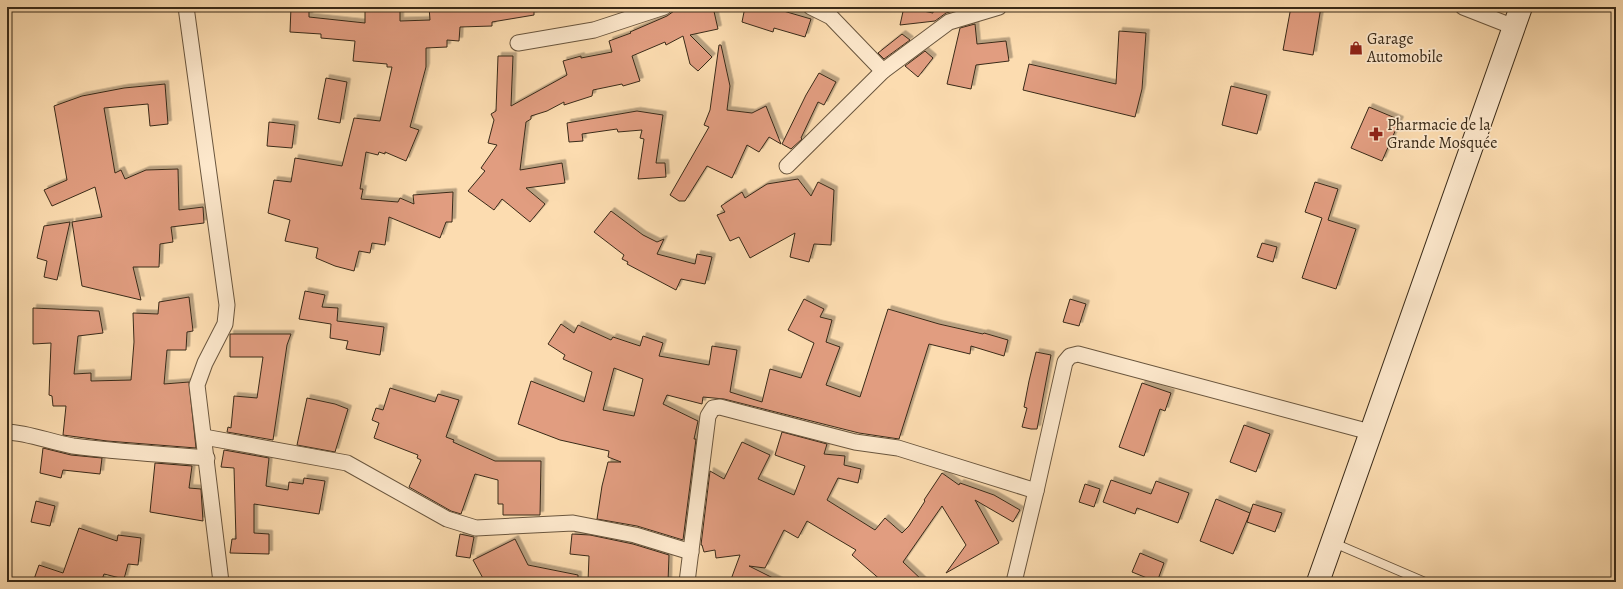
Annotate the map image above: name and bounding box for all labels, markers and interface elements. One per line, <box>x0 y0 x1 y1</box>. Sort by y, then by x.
place label: Garage Automobile <box>1366 28 1443 68</box>
shop icon: Garage Automobile <box>1348 40 1364 56</box>
place label: Pharmacie de la Grande Mosquée <box>1387 114 1497 154</box>
pharmacy icon: Pharmacie de la Grande Mosquée <box>1368 126 1384 142</box>

